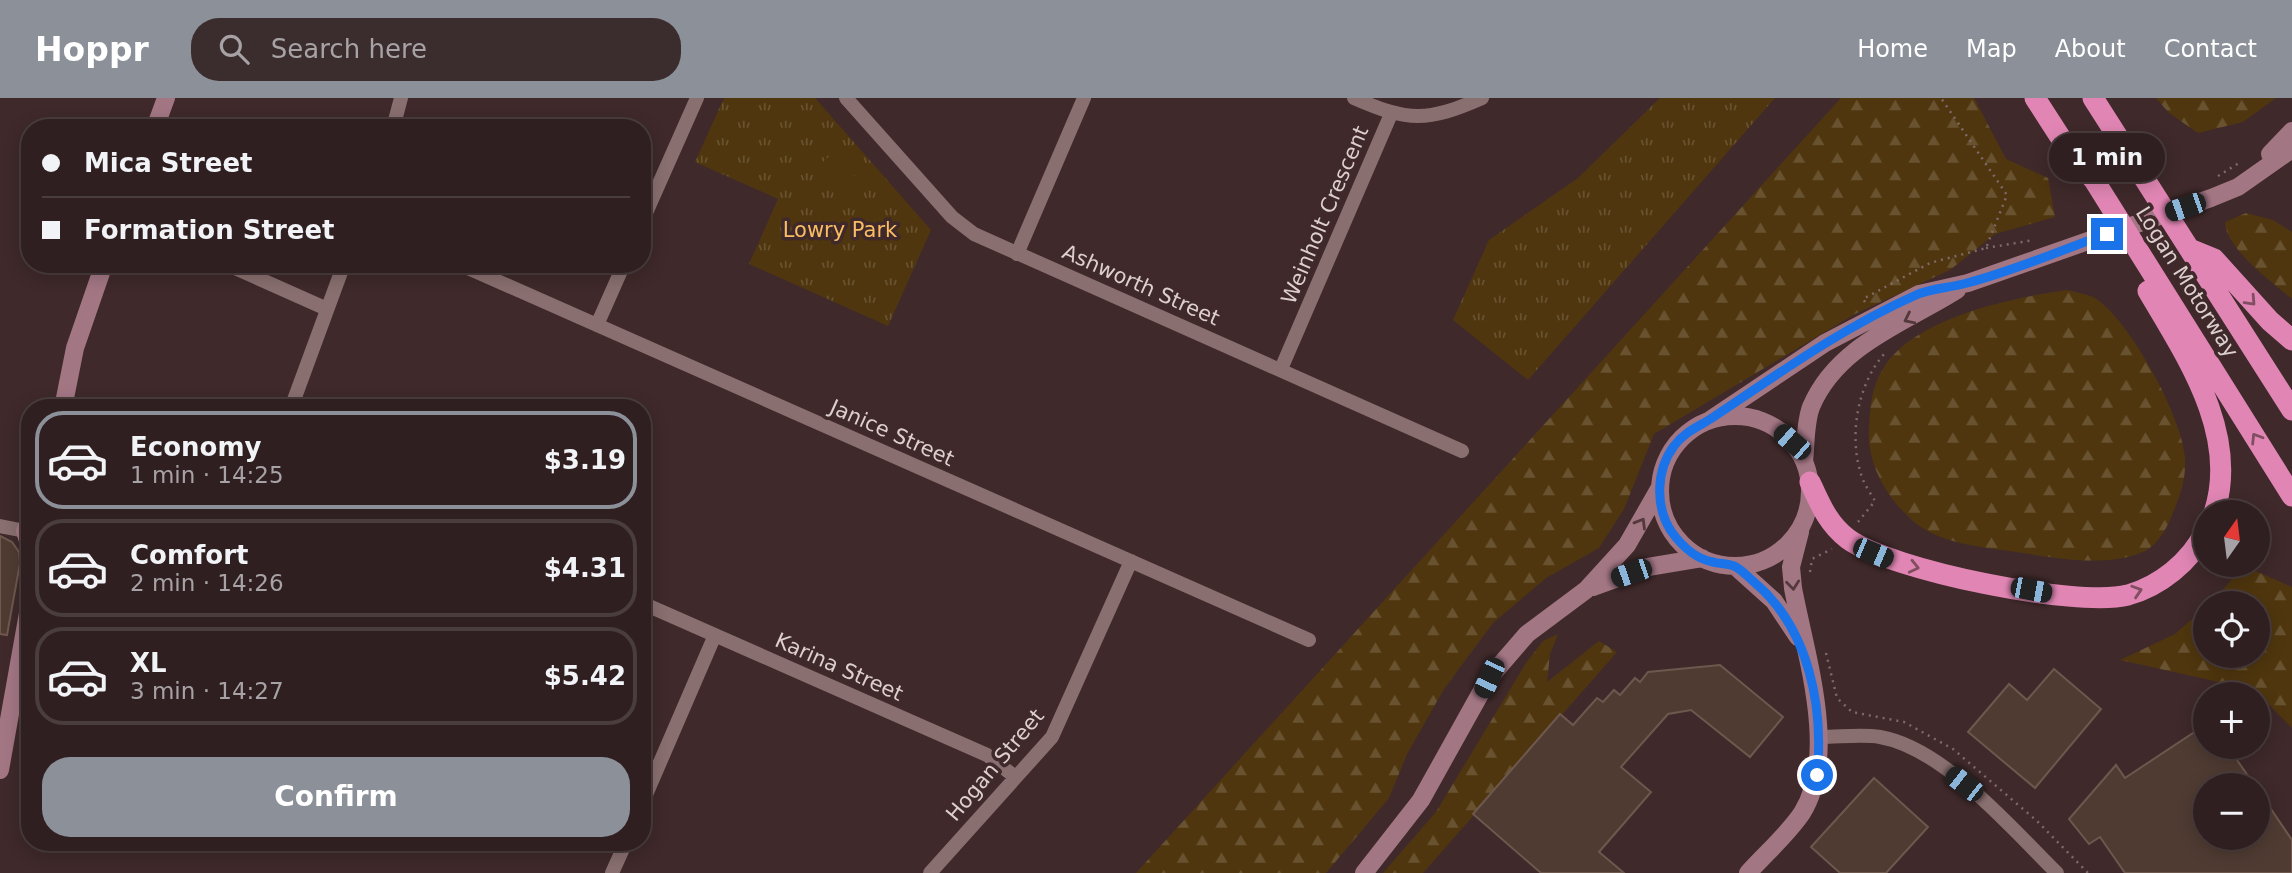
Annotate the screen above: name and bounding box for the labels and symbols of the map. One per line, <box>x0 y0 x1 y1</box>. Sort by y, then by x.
street label: Weinholt Crescent <box>1277 122 1373 308</box>
callout: 1 min <box>2049 132 2165 181</box>
car <box>2162 190 2209 224</box>
street label: Logan Motorway <box>2131 202 2243 362</box>
park label: Lowry Park <box>783 218 898 242</box>
route end <box>2091 218 2123 250</box>
street label: Ashworth Street <box>1059 240 1223 330</box>
one-way arrow <box>2243 293 2256 306</box>
one-way arrow <box>1904 310 1916 324</box>
street label: Janice Street <box>824 394 958 471</box>
car <box>1770 420 1815 464</box>
one-way arrow <box>2251 433 2264 446</box>
north arrow <box>2193 500 2270 578</box>
one-way arrow <box>1633 517 1646 530</box>
car <box>1850 535 1897 571</box>
car <box>1608 556 1655 590</box>
one-way arrow <box>1908 558 1920 573</box>
car <box>2009 576 2054 604</box>
one-way arrow <box>1785 580 1800 591</box>
one-way arrow <box>2131 585 2143 599</box>
street label: Karina Street <box>771 628 907 706</box>
car <box>1471 655 1508 701</box>
street label: Hogan Street <box>941 704 1049 826</box>
route start <box>1801 759 1833 791</box>
car <box>1941 763 1988 805</box>

